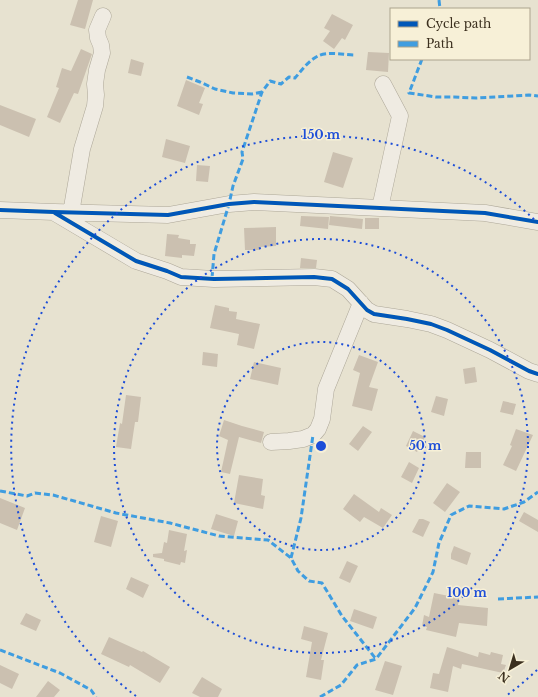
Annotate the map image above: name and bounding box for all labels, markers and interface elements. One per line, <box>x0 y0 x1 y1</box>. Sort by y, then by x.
legend <box>390 8 530 60</box>
text: Cycle path <box>426 16 491 31</box>
text: Path <box>426 36 454 51</box>
text: 150 m <box>302 127 341 142</box>
text: 50 m <box>409 438 442 453</box>
centre of rings <box>314 439 328 453</box>
text: 100 m <box>447 585 488 600</box>
north arrow <box>490 649 530 689</box>
text: N <box>495 668 512 686</box>

